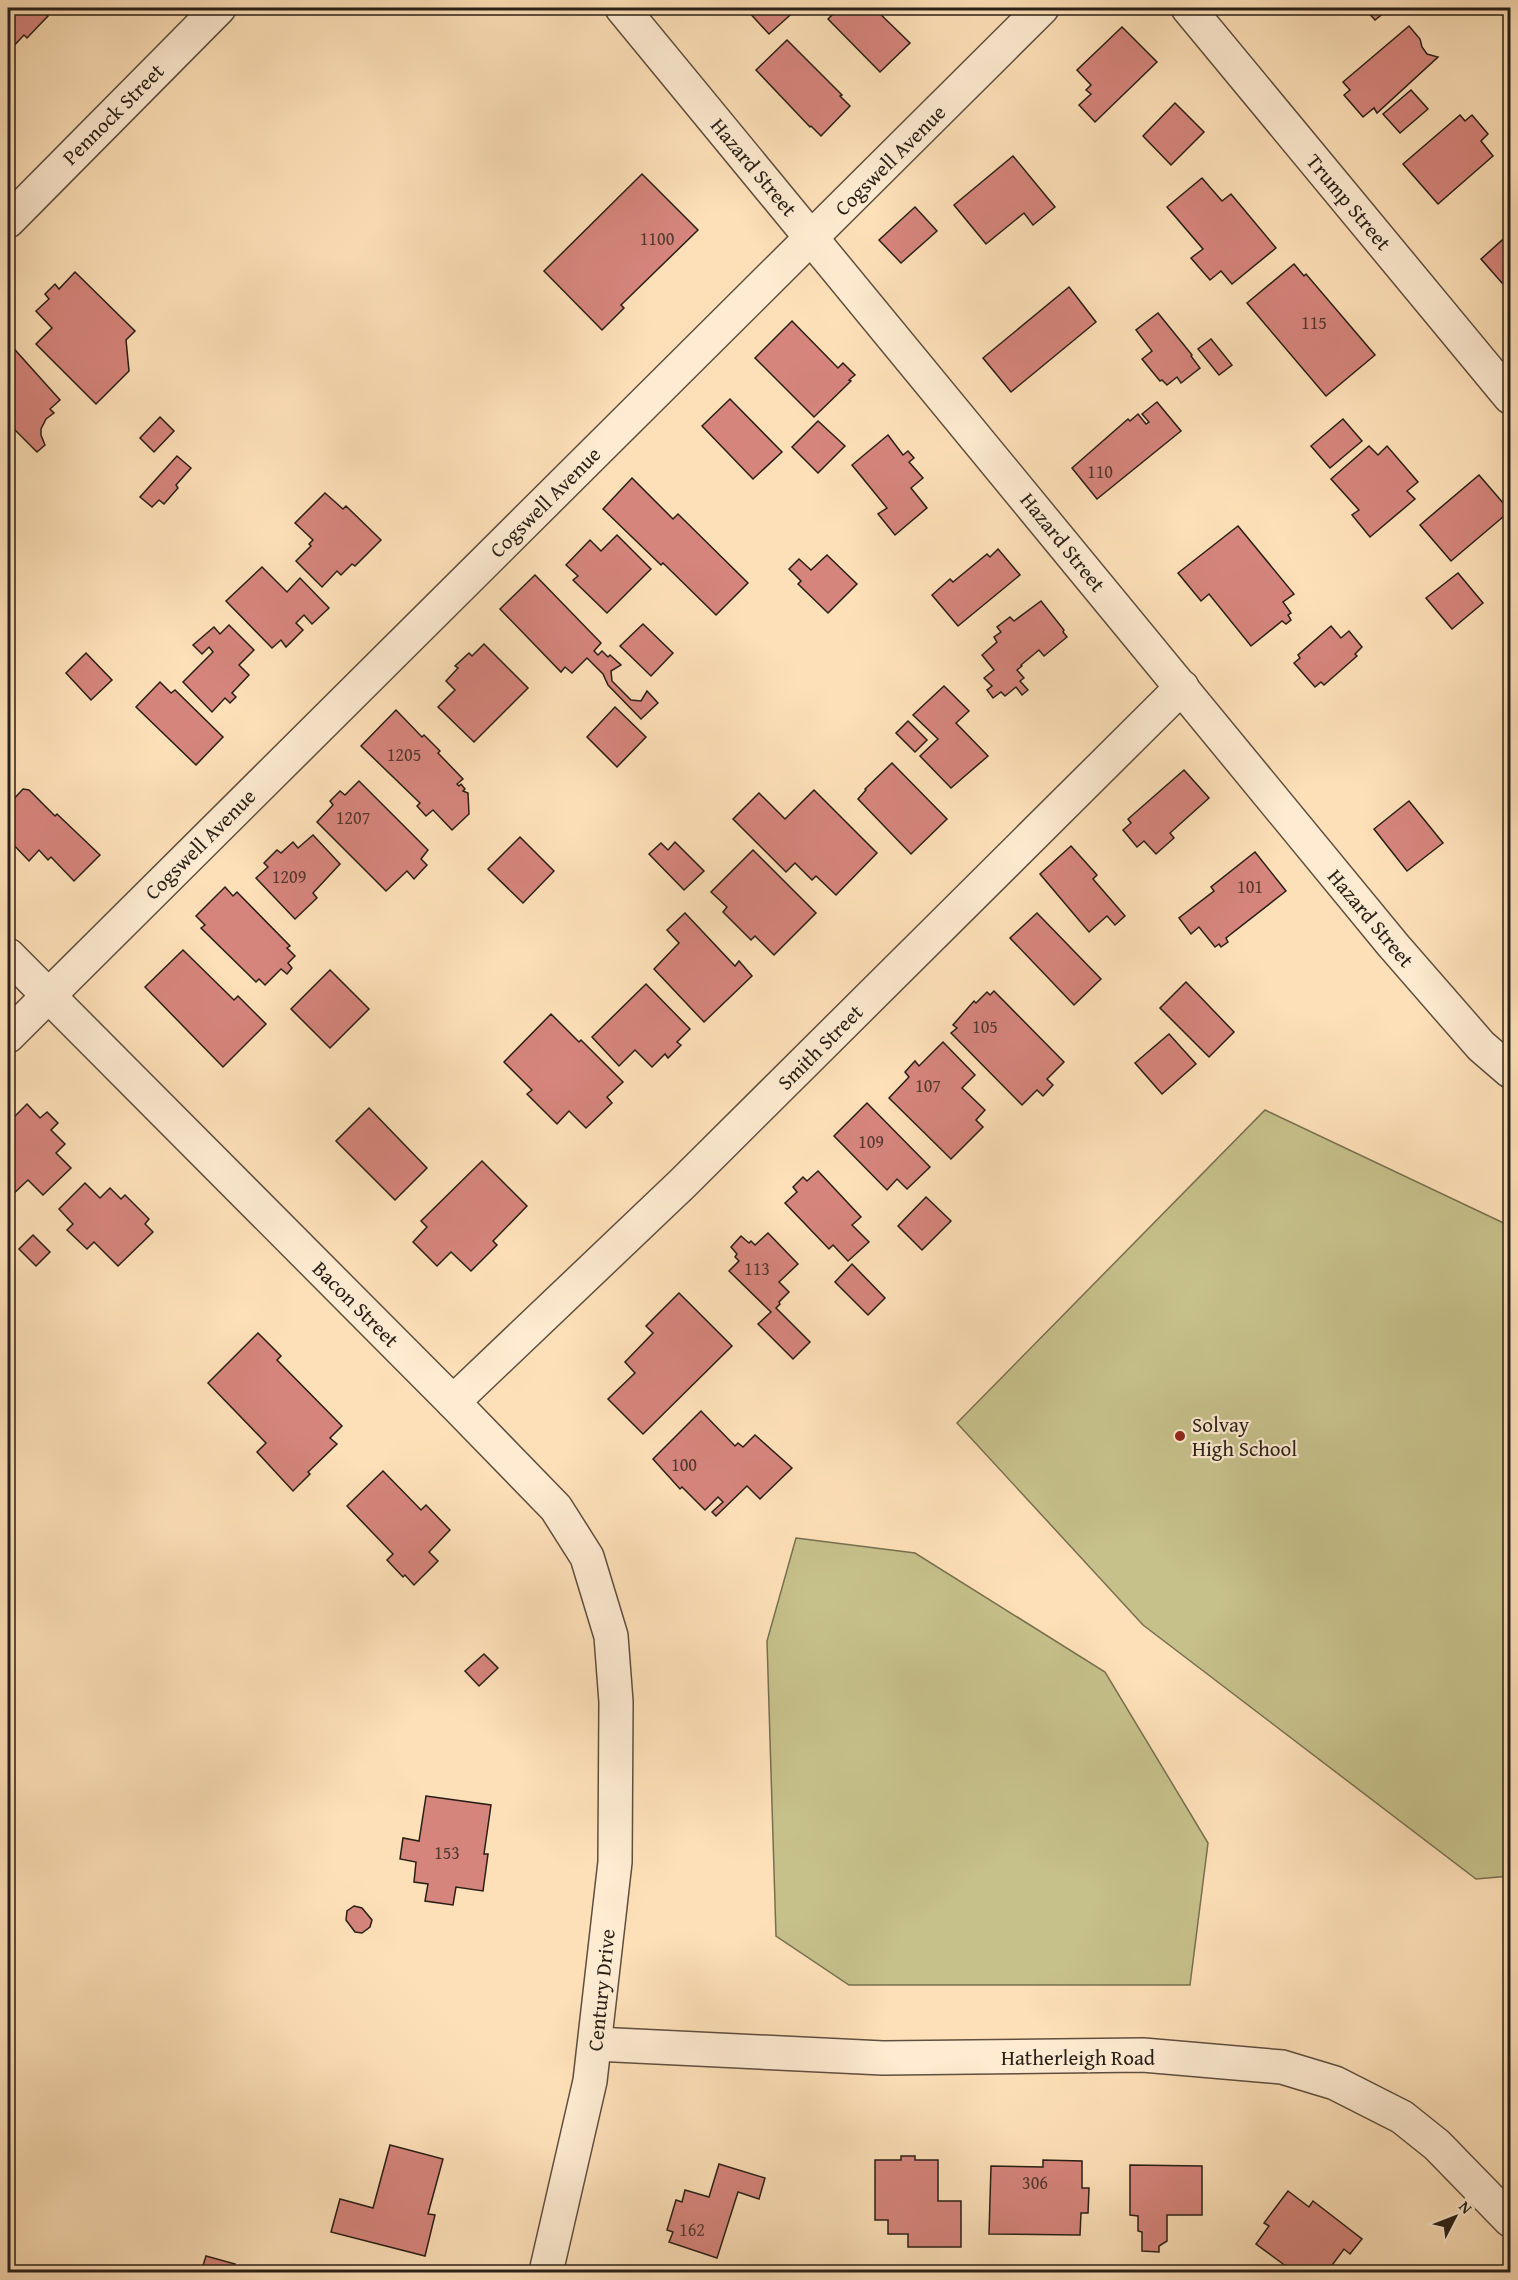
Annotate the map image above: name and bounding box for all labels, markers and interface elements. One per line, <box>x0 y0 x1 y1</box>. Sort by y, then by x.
street label: Pennock Street <box>55 56 171 172</box>
street label: Cogswell Avenue <box>827 97 953 223</box>
street label: Hazard Street <box>703 111 805 224</box>
street label: Trump Street <box>1299 147 1399 258</box>
house number: 1100 <box>640 225 675 252</box>
house number: 115 <box>1301 309 1327 336</box>
street label: Cogswell Avenue <box>482 439 608 565</box>
house number: 110 <box>1087 458 1113 485</box>
street label: Hazard Street <box>1013 485 1113 599</box>
house number: 1205 <box>387 741 421 768</box>
street label: Cogswell Avenue <box>137 781 263 907</box>
house number: 1207 <box>336 804 370 831</box>
street label: Hazard Street <box>1320 862 1422 975</box>
house number: 1209 <box>272 863 306 890</box>
house number: 101 <box>1237 873 1263 900</box>
street label: Smith Street <box>770 997 870 1097</box>
house number: 105 <box>972 1013 998 1040</box>
house number: 107 <box>915 1072 941 1099</box>
house number: 109 <box>858 1128 884 1155</box>
street label: Bacon Street <box>306 1254 407 1355</box>
house number: 113 <box>744 1255 770 1282</box>
place label: Solvay High School <box>1192 1409 1297 1464</box>
marker: Solvay High School <box>1173 1429 1187 1443</box>
house number: 100 <box>671 1451 697 1478</box>
house number: 153 <box>434 1839 460 1866</box>
street label: Century Drive <box>579 1927 623 2053</box>
street label: Hatherleigh Road <box>1001 2042 1156 2073</box>
house number: 306 <box>1022 2169 1048 2196</box>
north arrow <box>1425 2187 1485 2247</box>
text: N <box>1454 2195 1479 2219</box>
house number: 162 <box>679 2216 705 2243</box>

